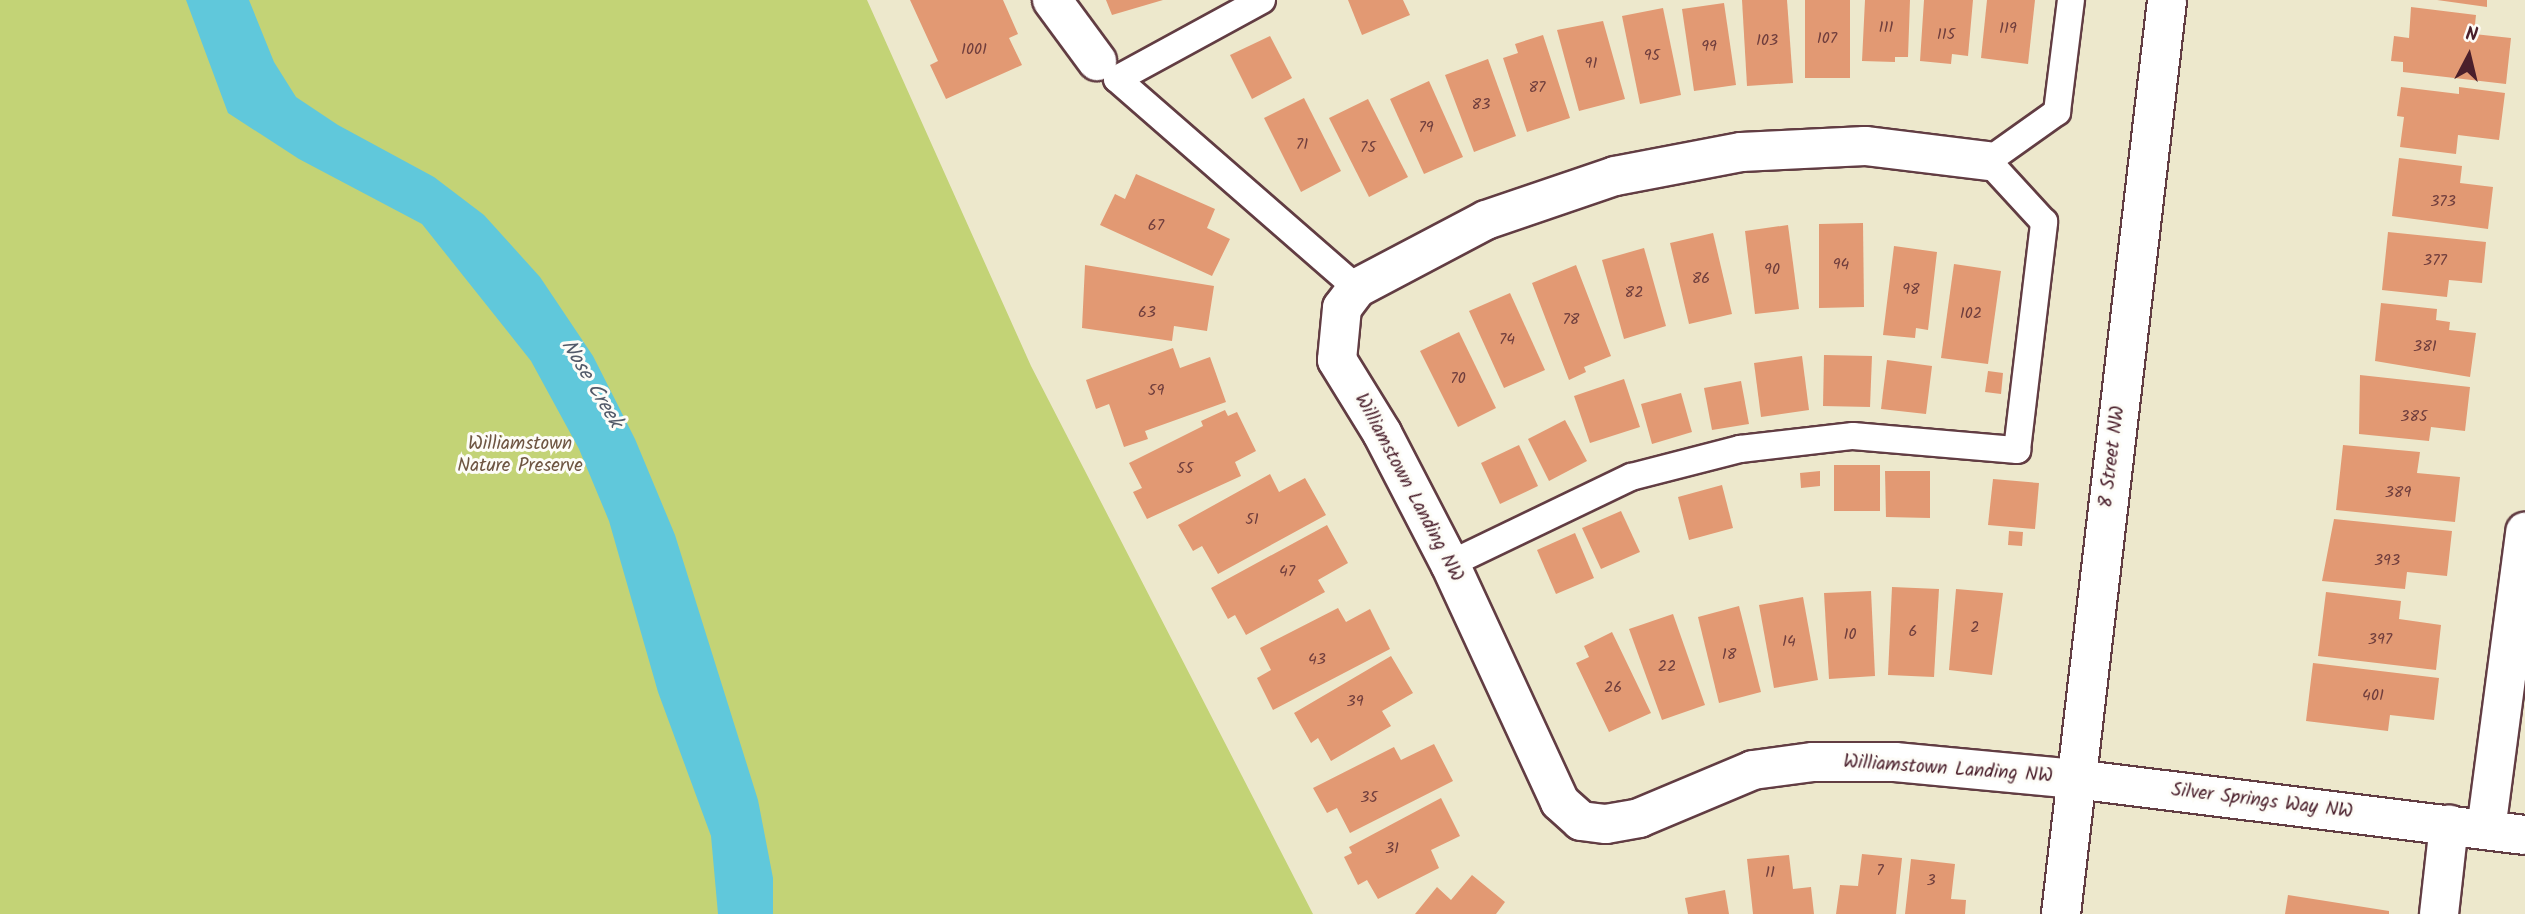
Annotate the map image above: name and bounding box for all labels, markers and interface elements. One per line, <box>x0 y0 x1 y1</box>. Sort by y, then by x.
house number: 111 <box>1878 18 1894 38</box>
house number: 119 <box>1999 19 2017 39</box>
text: N <box>2464 20 2479 51</box>
north arrow <box>2434 21 2504 91</box>
house number: 115 <box>1937 25 1955 45</box>
house number: 107 <box>1817 29 1837 49</box>
house number: 103 <box>1756 31 1778 51</box>
house number: 99 <box>1701 37 1717 57</box>
house number: 1001 <box>961 40 987 60</box>
house number: 95 <box>1644 46 1660 66</box>
house number: 91 <box>1585 54 1597 74</box>
house number: 87 <box>1528 78 1546 98</box>
house number: 83 <box>1472 95 1490 115</box>
house number: 79 <box>1418 118 1434 138</box>
house number: 71 <box>1296 135 1308 155</box>
house number: 75 <box>1360 138 1376 158</box>
house number: 373 <box>2430 192 2456 212</box>
house number: 67 <box>1148 216 1164 236</box>
house number: 377 <box>2423 251 2447 271</box>
house number: 94 <box>1833 255 1849 275</box>
house number: 90 <box>1764 260 1780 280</box>
house number: 86 <box>1692 269 1710 289</box>
house number: 98 <box>1902 280 1920 300</box>
house number: 82 <box>1625 283 1643 303</box>
house number: 63 <box>1138 303 1156 323</box>
house number: 102 <box>1960 304 1982 324</box>
house number: 78 <box>1562 310 1580 330</box>
house number: 74 <box>1499 330 1515 350</box>
water label: Nose Creek <box>555 335 627 433</box>
house number: 381 <box>2413 337 2437 357</box>
house number: 70 <box>1450 369 1466 389</box>
house number: 59 <box>1148 381 1164 401</box>
street label: Williamstown Landing NW <box>1349 390 1467 586</box>
street label: 8 Street NW <box>2095 405 2131 509</box>
house number: 385 <box>2400 407 2428 427</box>
park label: Williamstown Nature Preserve <box>457 434 583 478</box>
house number: 55 <box>1176 459 1194 479</box>
house number: 389 <box>2385 483 2411 503</box>
house number: 51 <box>1245 510 1259 530</box>
house number: 393 <box>2374 551 2400 571</box>
house number: 47 <box>1279 562 1295 582</box>
house number: 2 <box>1970 618 1980 638</box>
house number: 6 <box>1909 622 1917 642</box>
house number: 10 <box>1843 625 1857 645</box>
house number: 397 <box>2368 630 2392 650</box>
house number: 14 <box>1782 632 1796 652</box>
house number: 18 <box>1722 645 1736 665</box>
house number: 43 <box>1308 650 1326 670</box>
house number: 22 <box>1658 657 1676 677</box>
house number: 26 <box>1604 678 1622 698</box>
house number: 401 <box>2362 686 2384 706</box>
house number: 39 <box>1347 692 1363 712</box>
street label: Williamstown Landing NW <box>1843 751 2053 789</box>
street label: Silver Springs Way NW <box>2170 780 2354 824</box>
house number: 35 <box>1360 788 1378 808</box>
house number: 31 <box>1385 839 1399 859</box>
house number: 7 <box>1876 861 1884 881</box>
house number: 11 <box>1765 863 1775 883</box>
house number: 3 <box>1926 871 1936 891</box>

